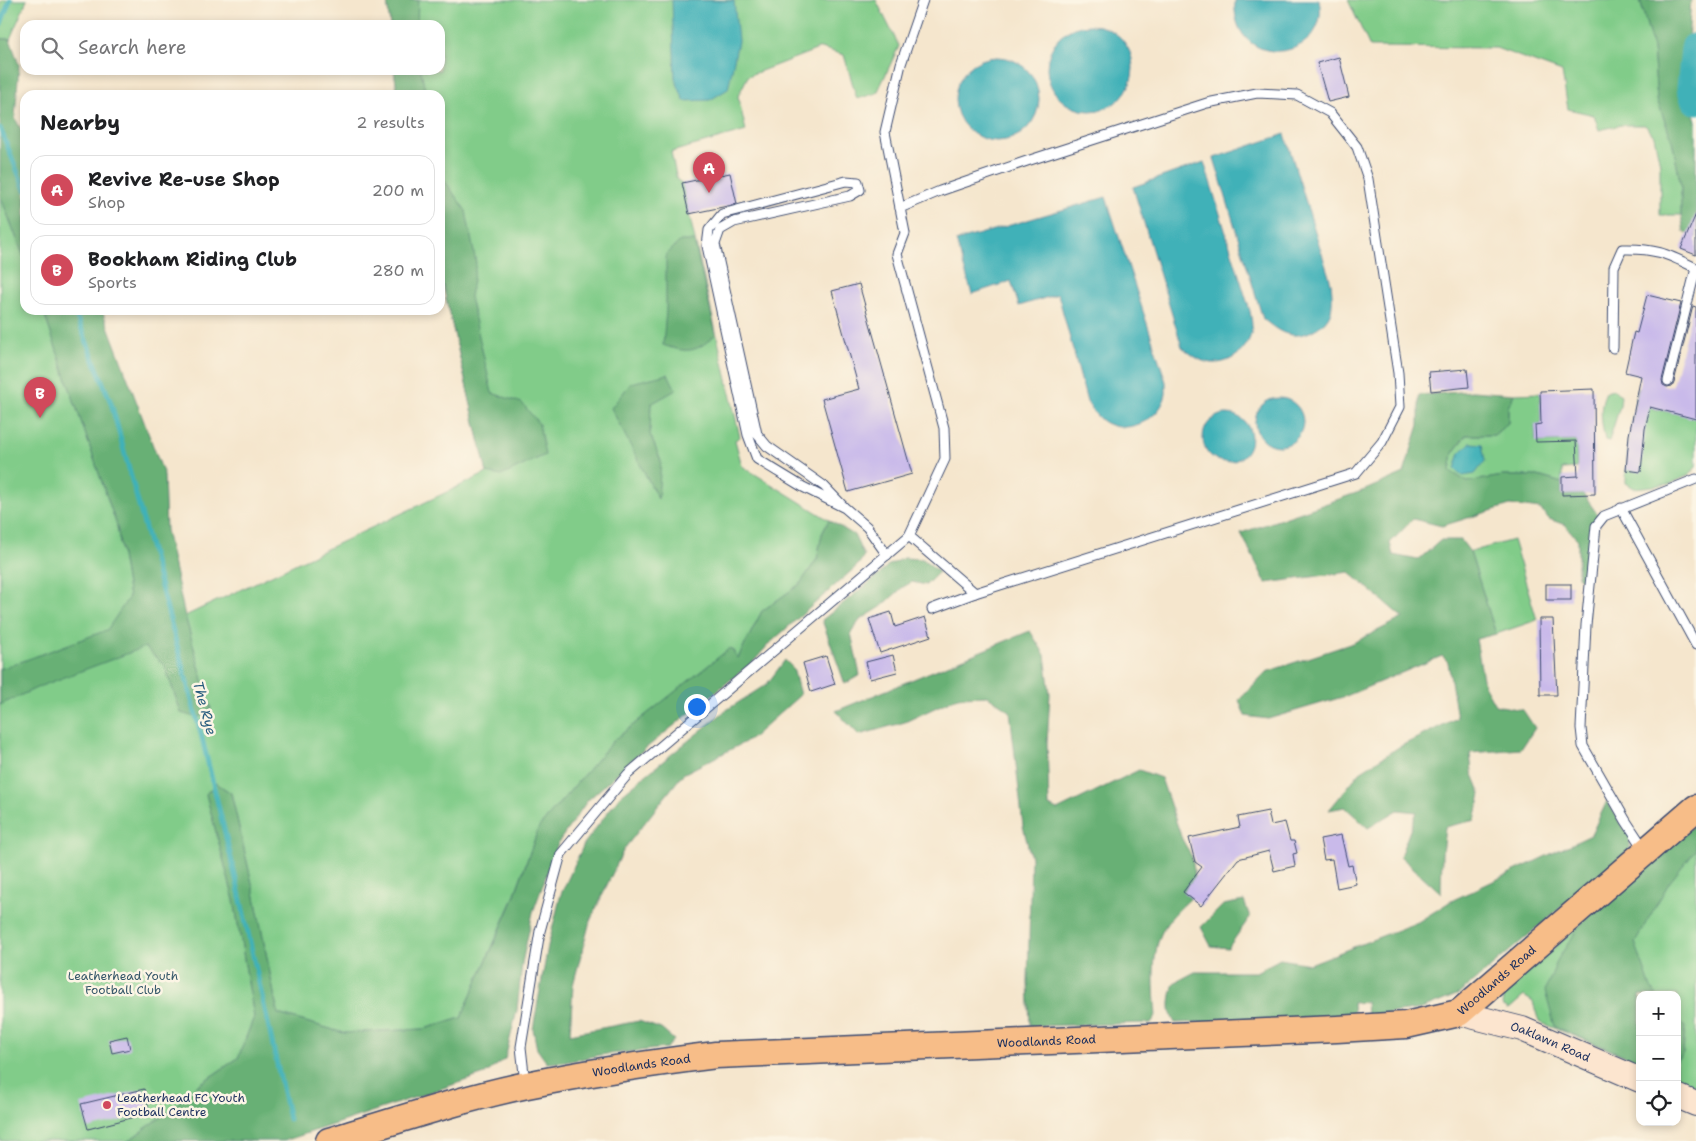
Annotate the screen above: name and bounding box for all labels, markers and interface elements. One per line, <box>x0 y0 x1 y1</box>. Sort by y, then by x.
search box <box>20 20 445 75</box>
icon: search <box>38 34 66 62</box>
text: Search here <box>78 35 187 60</box>
text: Nearby <box>40 109 120 137</box>
text: 2 results <box>356 112 425 133</box>
pin: A <box>693 152 725 193</box>
text: Revive Re-use Shop <box>88 167 280 192</box>
text: A <box>51 180 63 201</box>
text: 200 m <box>372 180 424 201</box>
text: Shop <box>88 192 125 213</box>
text: Bookham Riding Club <box>88 247 297 272</box>
text: B <box>52 260 62 281</box>
text: 280 m <box>372 260 424 281</box>
text: Sports <box>88 272 137 293</box>
pin: B <box>24 377 56 418</box>
water label: The Rye <box>189 679 221 737</box>
your location <box>684 694 710 720</box>
street label: Woodlands Road <box>1454 942 1540 1019</box>
park label: Leatherhead Youth Football Club <box>68 968 178 998</box>
map controls <box>1636 991 1681 1126</box>
button: + <box>1636 991 1681 1036</box>
street label: Oaklawn Road <box>1509 1018 1593 1066</box>
street label: Woodlands Road <box>997 1031 1097 1051</box>
button: − <box>1636 1036 1681 1081</box>
street label: Woodlands Road <box>591 1050 692 1081</box>
button: locate <box>1636 1081 1681 1126</box>
place label: Leatherhead FC Youth Football Centre <box>117 1090 245 1120</box>
marker: Leatherhead FC Youth Football Centre <box>101 1099 113 1111</box>

